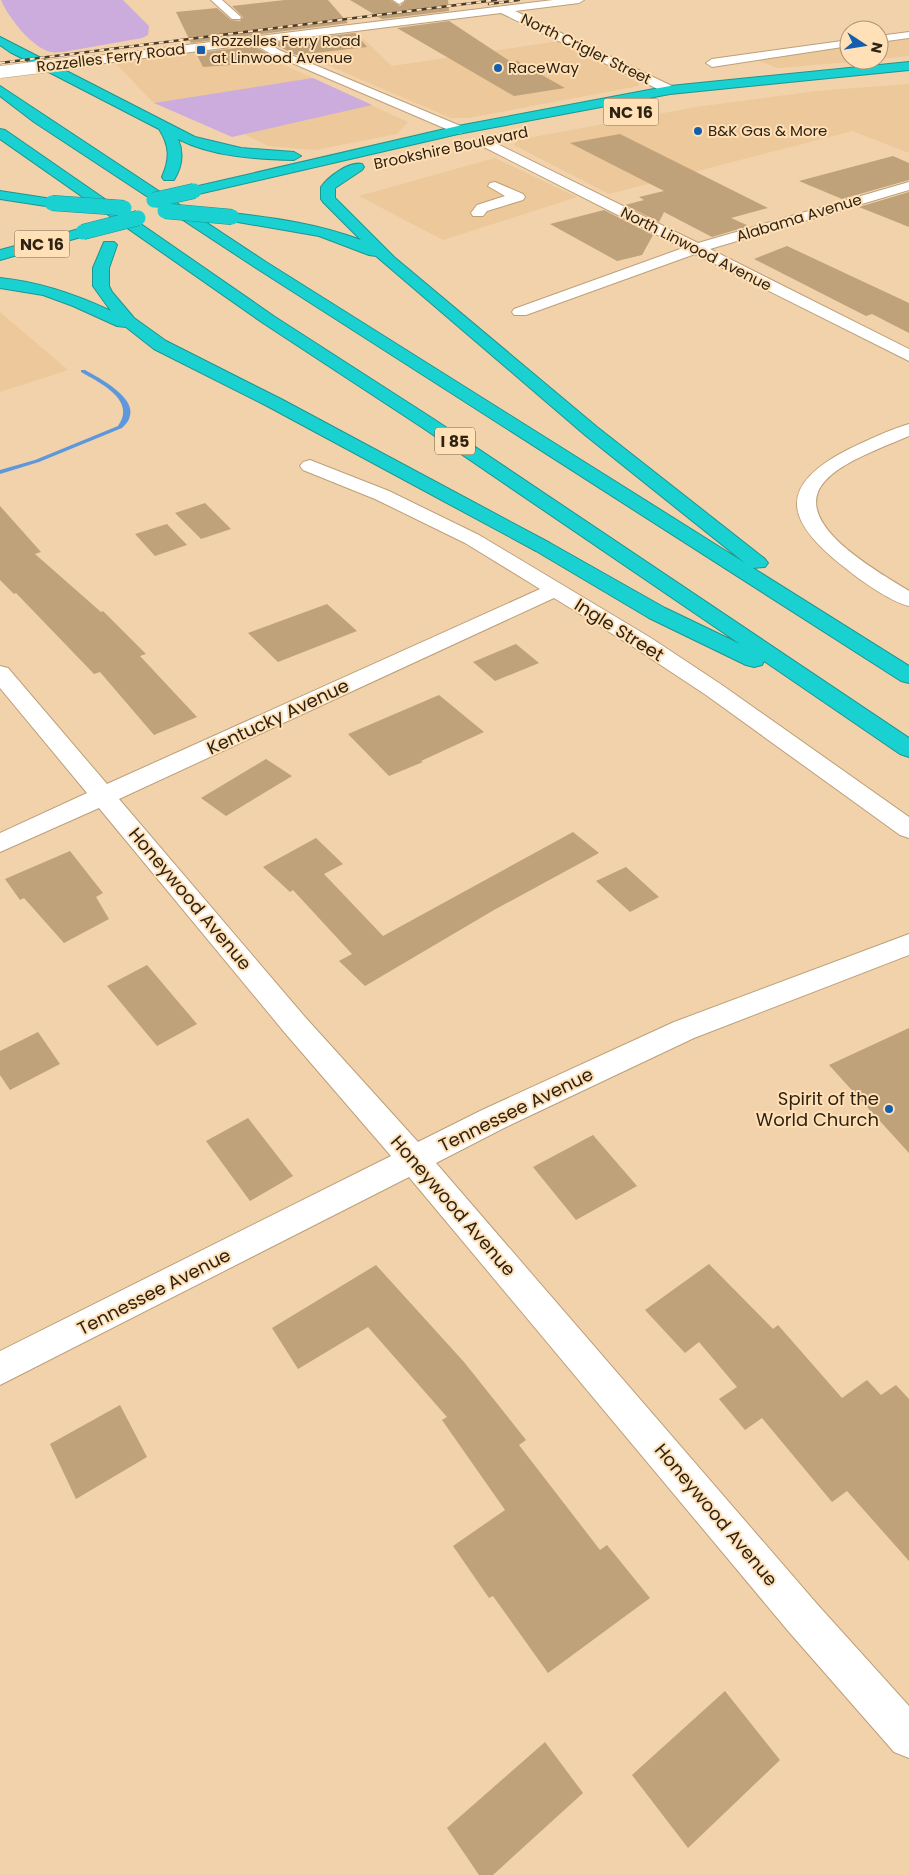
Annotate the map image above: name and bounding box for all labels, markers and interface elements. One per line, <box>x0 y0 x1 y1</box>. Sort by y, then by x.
street label: North Crigler Street <box>518 8 655 89</box>
north arrow <box>839 20 889 70</box>
place label: Rozzelles Ferry Road at Linwood Avenue <box>211 30 361 68</box>
street label: Rozzelles Ferry Road <box>35 38 187 77</box>
text: N <box>866 40 888 55</box>
marker: Rozzelles Ferry Road at Linwood Avenue <box>195 44 207 56</box>
place label: RaceWay <box>508 57 579 78</box>
marker: RaceWay <box>492 62 504 74</box>
road number: NC 16 <box>604 98 658 125</box>
place label: B&K Gas & More <box>708 120 827 141</box>
street label: Brookshire Boulevard <box>372 121 530 174</box>
marker: B&K Gas & More <box>692 125 704 137</box>
street label: Alabama Avenue <box>734 188 864 247</box>
street label: North Linwood Avenue <box>617 201 775 296</box>
road number: NC 16 <box>15 230 70 258</box>
road number: I 85 <box>435 428 475 454</box>
street label: Ingle Street <box>570 592 669 667</box>
street label: Kentucky Avenue <box>203 673 353 760</box>
street label: Honeywood Avenue <box>123 822 258 975</box>
street label: Tennessee Avenue <box>435 1061 597 1158</box>
place label: Spirit of the World Church <box>756 1086 879 1132</box>
marker: Spirit of the World Church <box>883 1103 895 1115</box>
street label: Honeywood Avenue <box>385 1130 522 1281</box>
street label: Tennessee Avenue <box>73 1242 235 1341</box>
street label: Honeywood Avenue <box>649 1438 784 1591</box>

